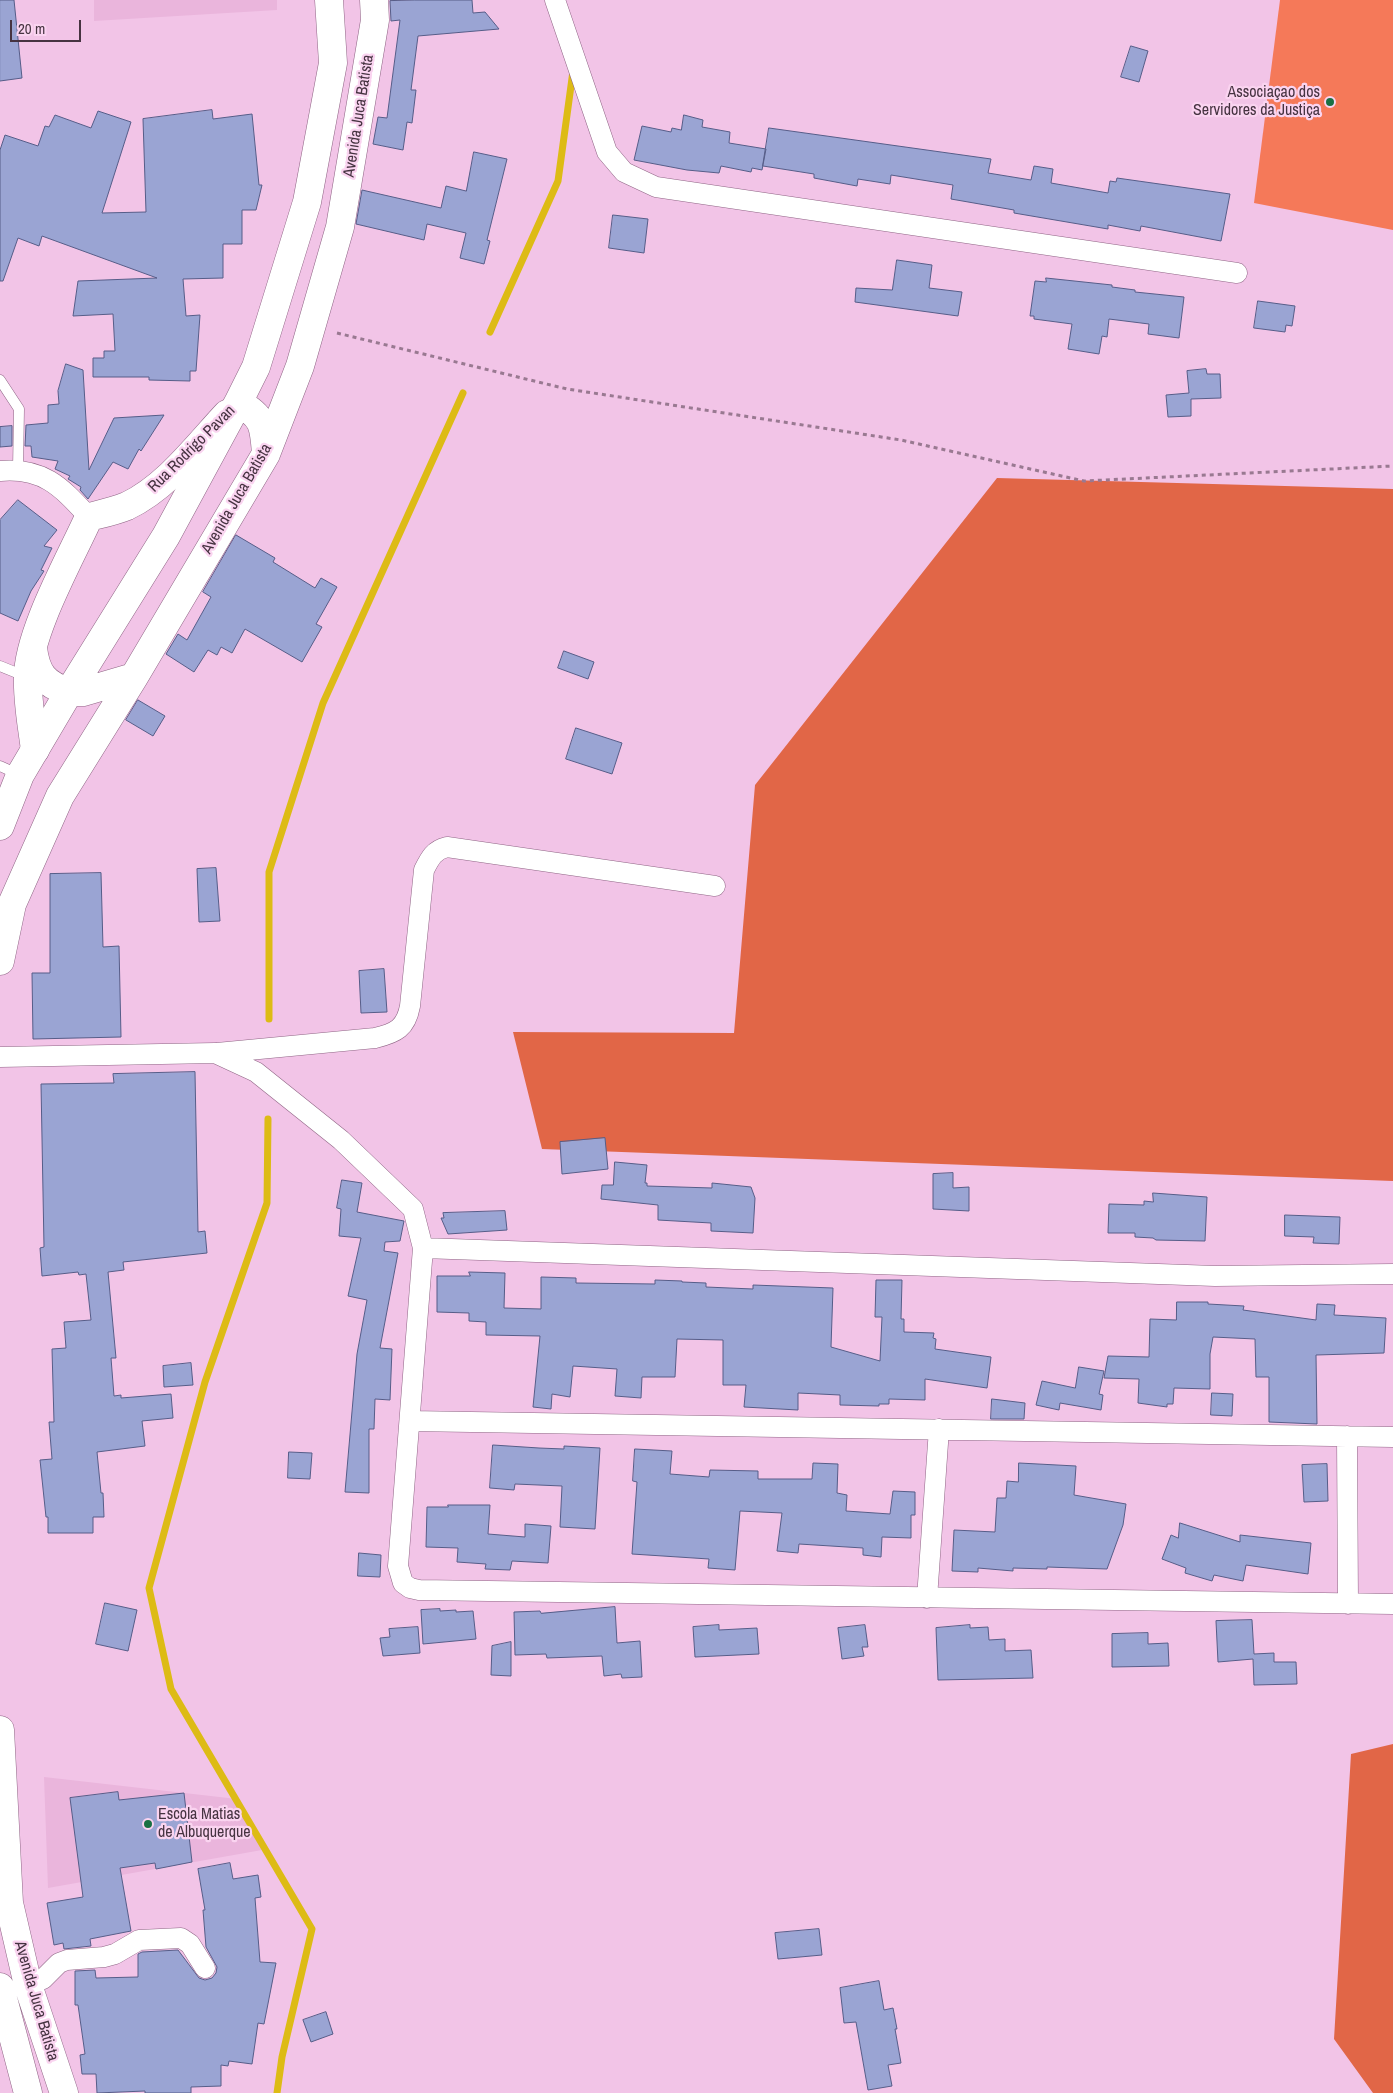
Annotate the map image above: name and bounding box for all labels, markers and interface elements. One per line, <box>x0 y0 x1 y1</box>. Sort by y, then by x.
scale bar <box>12 10 84 42</box>
text: 20 m <box>18 18 45 39</box>
street label: Avenida Juca Batista <box>340 53 378 179</box>
place label: Associaçao dos Servidores da Justiça <box>1193 83 1320 121</box>
marker: Associaçao dos Servidores da Justiça <box>1324 96 1336 108</box>
street label: Rua Rodrigo Pavan <box>144 401 240 497</box>
street label: Avenida Juca Batista <box>198 441 276 557</box>
place label: Escola Matias de Albuquerque <box>158 1805 251 1843</box>
marker: Escola Matias de Albuquerque <box>142 1818 154 1830</box>
street label: Avenida Juca Batista <box>10 1939 62 2063</box>

